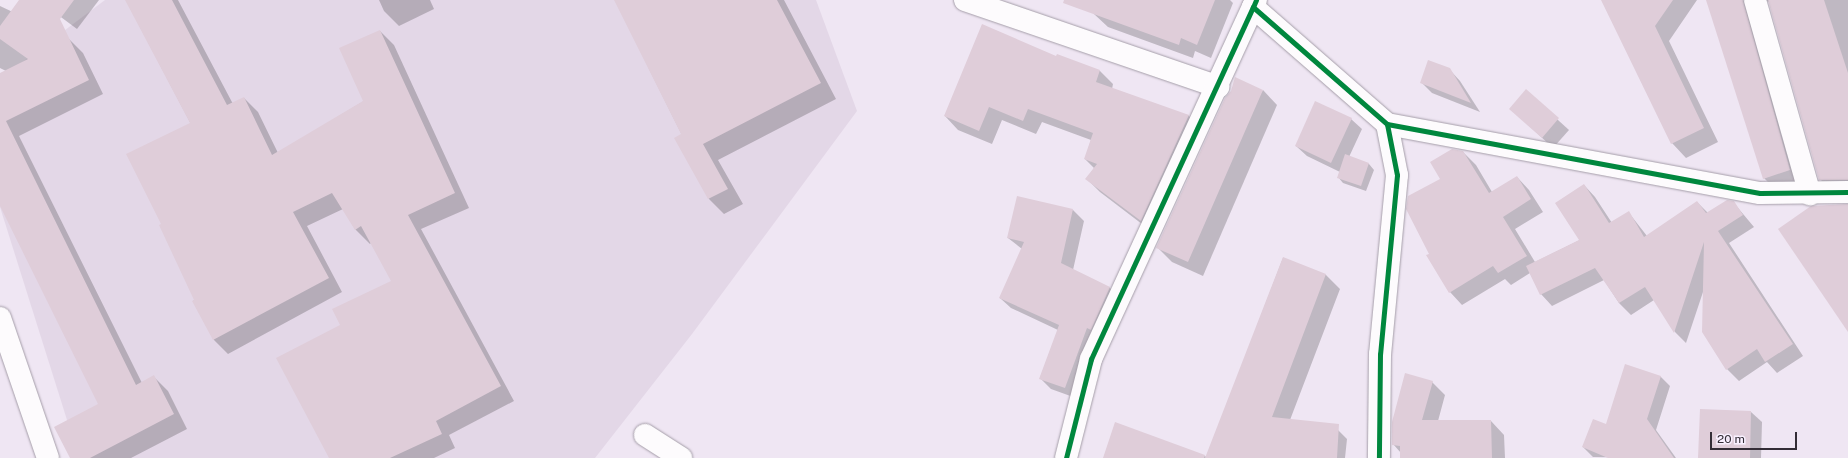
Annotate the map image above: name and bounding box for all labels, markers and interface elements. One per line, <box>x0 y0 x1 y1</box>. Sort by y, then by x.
scale bar <box>1712 424 1799 450</box>
text: 20 m <box>1717 432 1745 446</box>

